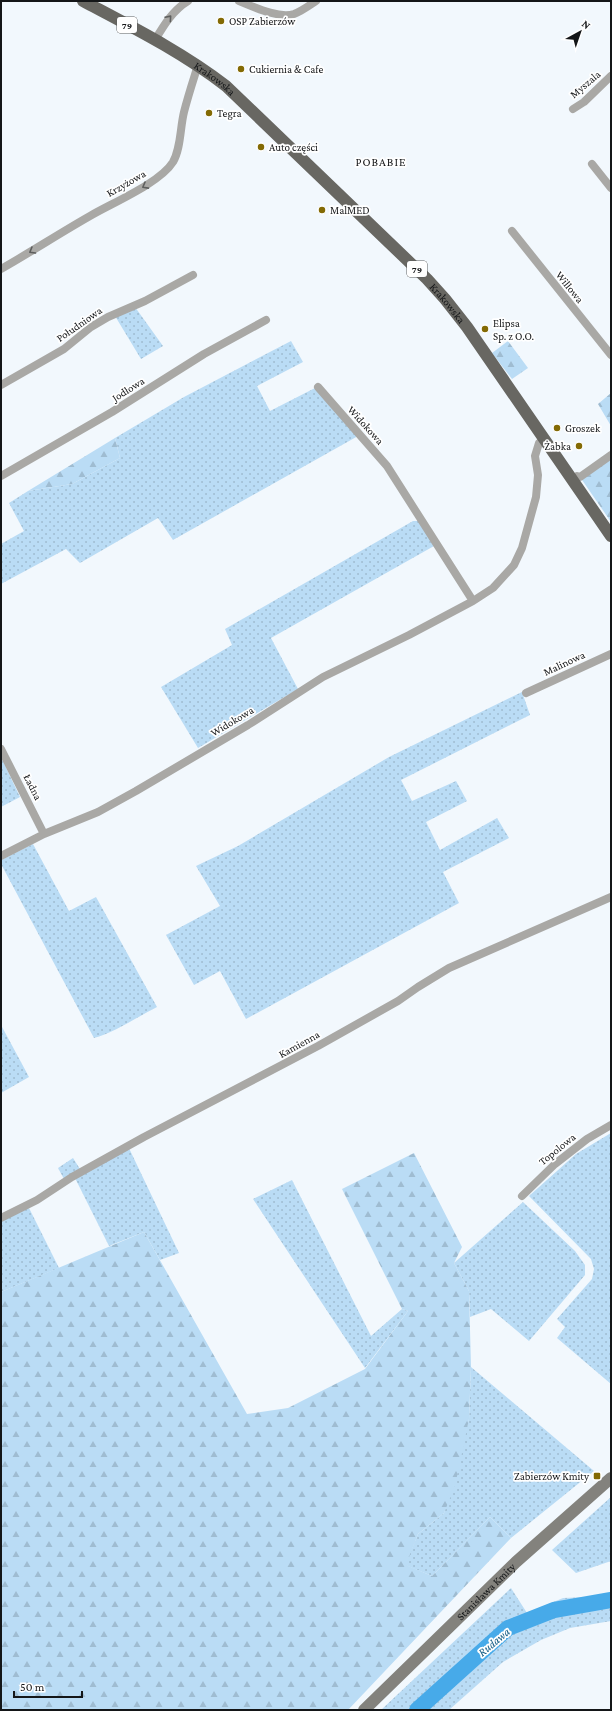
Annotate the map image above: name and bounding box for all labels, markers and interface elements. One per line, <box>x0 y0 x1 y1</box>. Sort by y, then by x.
north arrow <box>560 12 600 52</box>
place label: OSP Zabierzów <box>229 15 296 27</box>
one-way arrow <box>165 16 172 23</box>
marker: OSP Zabierzów <box>216 16 226 26</box>
road number: 79 <box>117 17 137 33</box>
text: N <box>580 17 594 32</box>
street label: Krakowska <box>192 59 238 98</box>
place label: Cukiernia & Cafe <box>249 63 324 75</box>
marker: Cukiernia & Cafe <box>236 64 246 74</box>
street label: Myszala <box>567 68 603 101</box>
place label: Tegra <box>217 107 242 120</box>
marker: Tegra <box>204 108 214 118</box>
place label: Auto części <box>269 141 318 154</box>
marker: Auto części <box>256 142 266 152</box>
district label: POBABIE <box>355 155 407 169</box>
street label: Krzyżowa <box>104 167 148 200</box>
one-way arrow <box>141 181 149 188</box>
place label: MalMED <box>330 204 370 216</box>
marker: MalMED <box>317 205 327 215</box>
one-way arrow <box>29 247 37 254</box>
road number: 79 <box>407 261 427 277</box>
street label: Willowa <box>554 269 586 305</box>
street label: Krakowska <box>428 281 468 326</box>
street label: Południowa <box>54 304 104 344</box>
place label: Elipsa Sp. z O.O. <box>493 317 534 343</box>
marker: Elipsa Sp. z O.O. <box>480 324 490 334</box>
street label: Jodłowa <box>109 374 147 405</box>
street label: Widokowa <box>346 403 386 447</box>
place label: Groszek <box>565 422 601 434</box>
marker: Groszek <box>552 423 562 433</box>
place label: Żabka <box>544 440 571 452</box>
marker: Żabka <box>574 441 584 451</box>
street label: Malinowa <box>541 648 587 678</box>
street label: Widokowa <box>208 704 256 738</box>
street label: Ładna <box>21 772 45 802</box>
street label: Kamienna <box>277 1028 321 1060</box>
street label: Topolowa <box>536 1131 578 1168</box>
place label: Zabierzów Kmity <box>514 1470 590 1483</box>
marker: Zabierzów Kmity <box>592 1471 602 1481</box>
street label: Stanisława Kmity <box>454 1560 519 1622</box>
water label: Rudawa <box>475 1624 513 1659</box>
scale bar <box>14 1673 82 1699</box>
text: 50 m <box>20 1680 45 1694</box>

